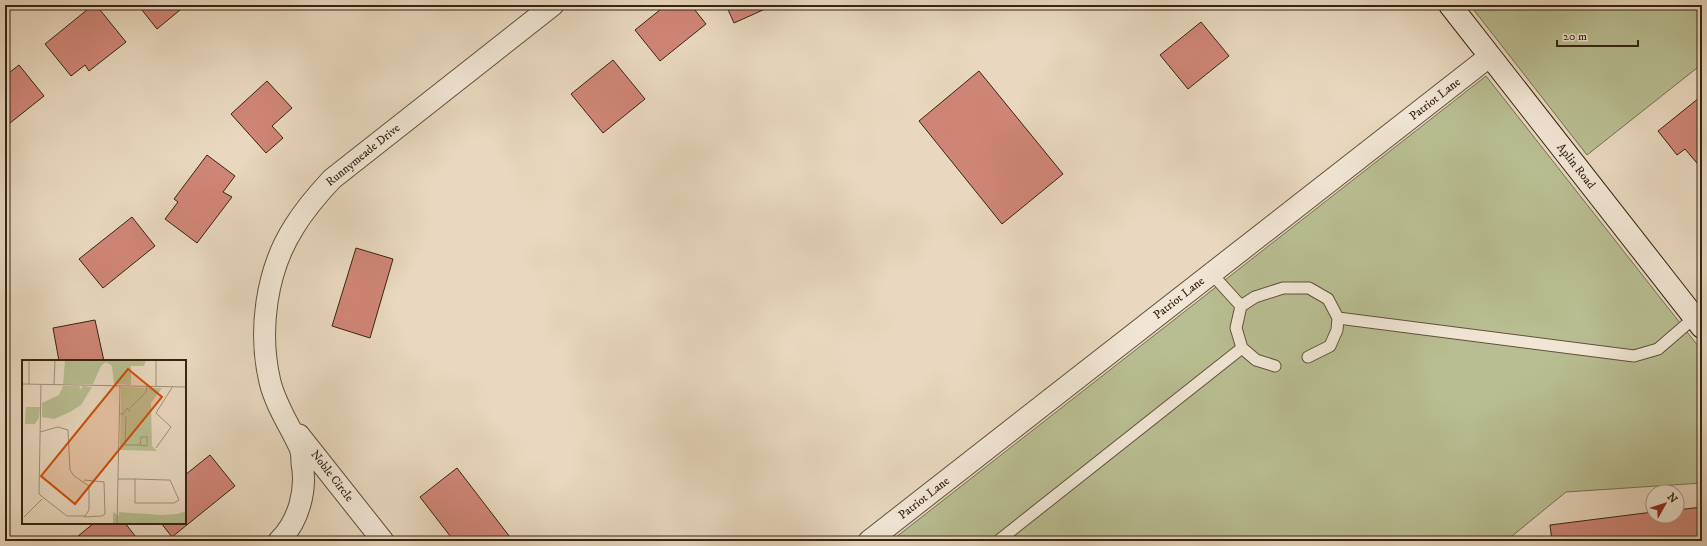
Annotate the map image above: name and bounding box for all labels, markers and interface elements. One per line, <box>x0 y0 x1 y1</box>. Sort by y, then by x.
scale bar <box>1557 22 1638 48</box>
text: 20 m <box>1563 29 1587 44</box>
street label: Patriot Lane <box>1406 74 1464 124</box>
street label: Runnymeade Drive <box>323 120 403 190</box>
street label: Aplin Road <box>1553 140 1599 192</box>
street label: Patriot Lane <box>1150 273 1208 323</box>
inset map <box>22 360 186 524</box>
street label: Noble Circle <box>307 447 357 505</box>
street label: Patriot Lane <box>895 473 953 523</box>
north arrow <box>1645 484 1685 524</box>
text: N <box>1664 490 1680 506</box>

